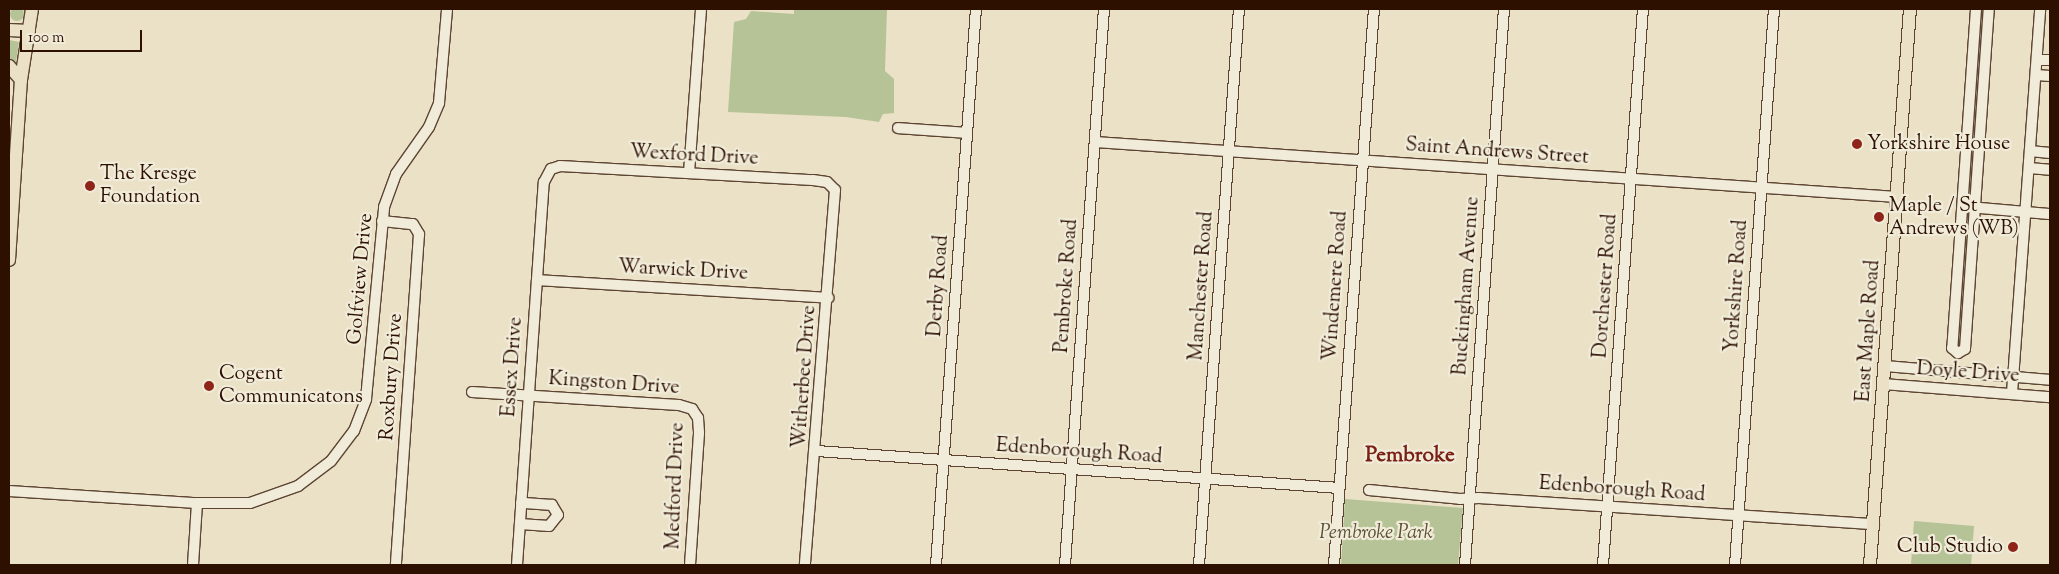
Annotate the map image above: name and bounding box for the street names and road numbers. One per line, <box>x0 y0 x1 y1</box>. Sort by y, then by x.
street label: Saint Andrews Street <box>1405 134 1589 170</box>
street label: Wexford Drive <box>629 141 759 171</box>
street label: Buckingham Avenue <box>1449 196 1485 376</box>
street label: Manchester Road <box>1185 210 1219 362</box>
street label: Windemere Road <box>1319 210 1353 362</box>
street label: Golfview Drive <box>343 212 379 346</box>
street label: Dorchester Road <box>1589 213 1623 359</box>
street label: Pembroke Road <box>1050 218 1084 354</box>
street label: Yorkshire Road <box>1720 219 1754 353</box>
street label: Derby Road <box>923 234 955 338</box>
street label: Warwick Drive <box>617 256 749 286</box>
street label: East Maple Road <box>1852 259 1886 403</box>
street label: Witherbee Drive <box>788 305 822 449</box>
street label: Roxbury Drive <box>376 313 408 441</box>
street label: Essex Drive <box>498 316 528 418</box>
street label: Doyle Drive <box>1916 357 2020 389</box>
street label: Kingston Drive <box>548 367 680 401</box>
street label: Medford Drive <box>662 422 690 550</box>
street label: Edenborough Road <box>995 434 1163 470</box>
street label: Edenborough Road <box>1538 472 1706 508</box>

